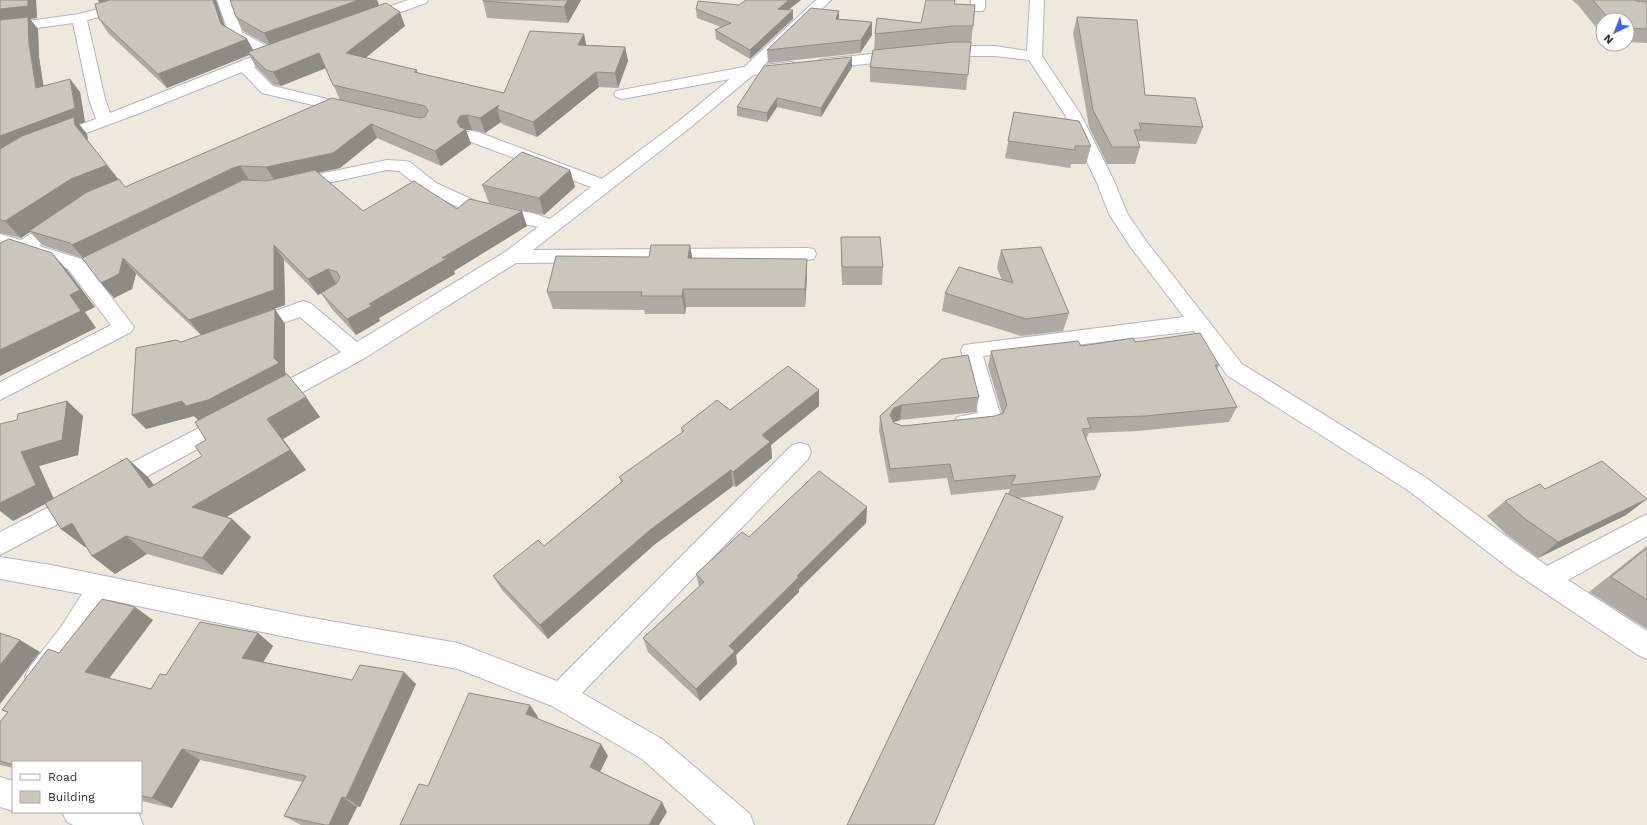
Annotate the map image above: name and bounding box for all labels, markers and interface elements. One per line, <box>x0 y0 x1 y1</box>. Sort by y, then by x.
north arrow <box>1595 12 1635 52</box>
text: N <box>1601 31 1616 46</box>
legend <box>12 761 142 813</box>
text: Road <box>48 770 77 784</box>
text: Building <box>48 790 95 804</box>

